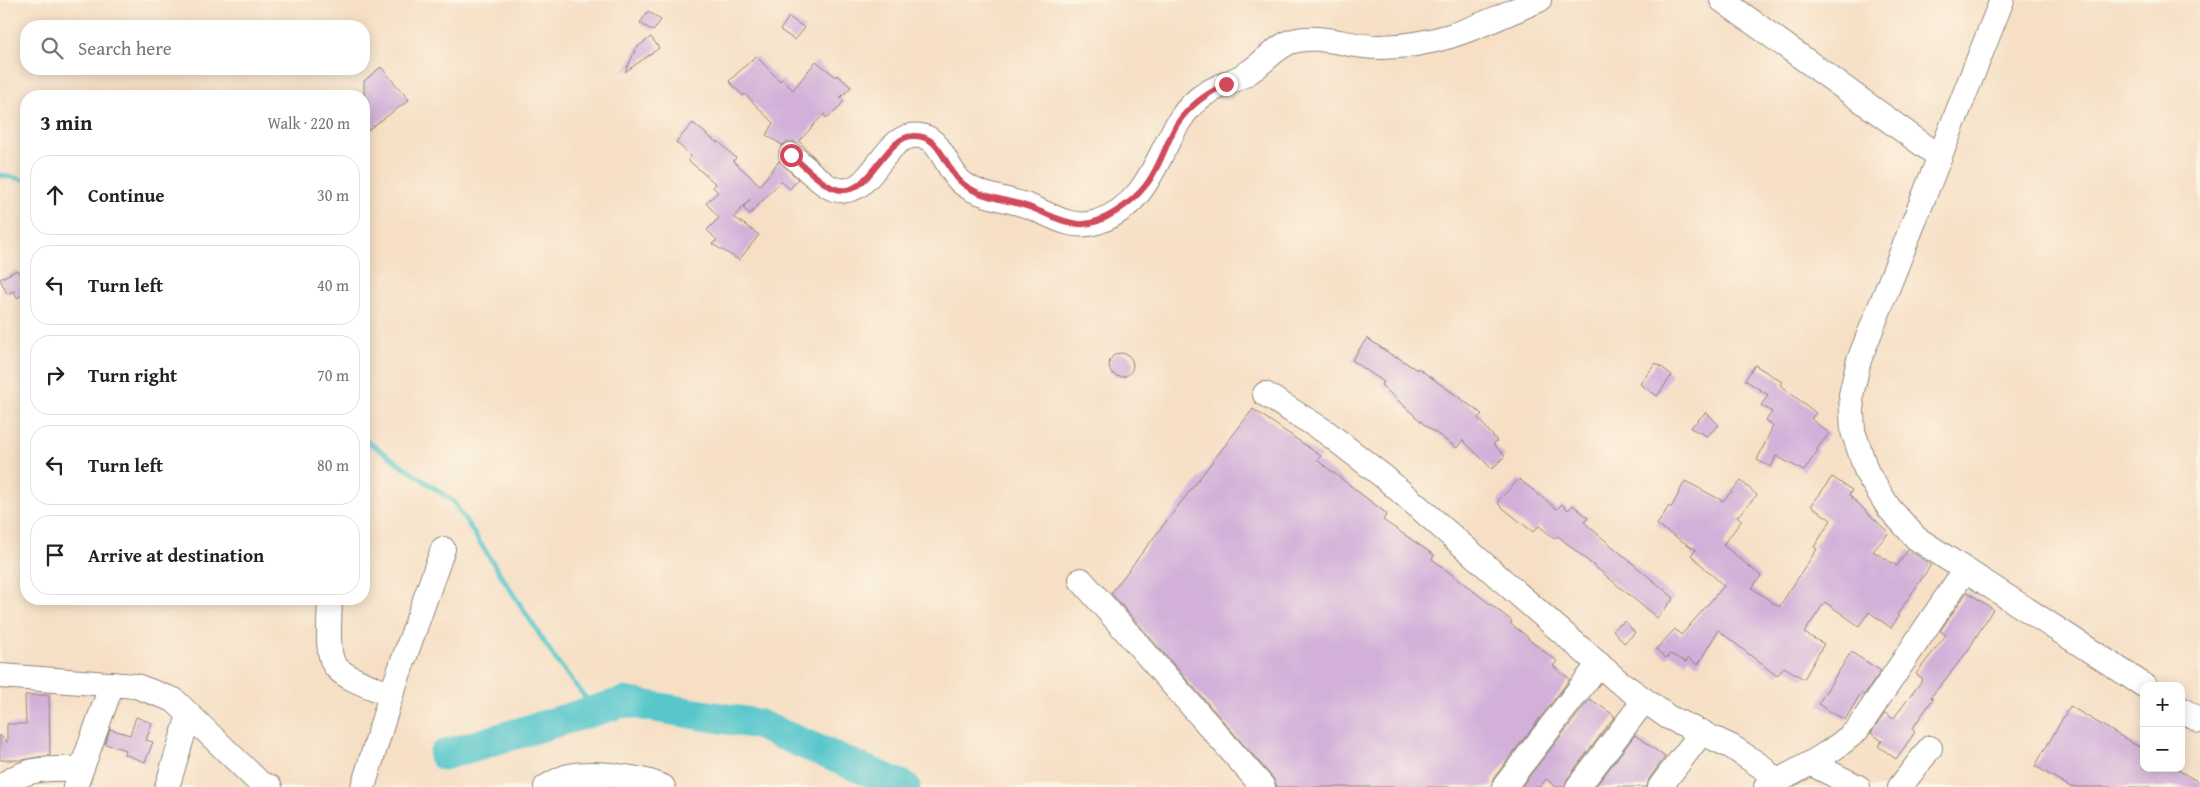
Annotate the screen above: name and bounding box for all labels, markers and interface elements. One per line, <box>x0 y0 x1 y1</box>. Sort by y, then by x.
search box <box>20 20 370 75</box>
icon: search <box>38 34 66 62</box>
text: Search here <box>78 34 172 62</box>
route end <box>1215 73 1238 96</box>
text: 3 min <box>40 107 92 138</box>
text: Walk · 220 m <box>267 111 350 135</box>
route start <box>780 144 803 167</box>
icon: ahead <box>41 181 69 209</box>
text: Continue <box>88 181 165 209</box>
text: 30 m <box>317 183 349 207</box>
icon: left <box>41 271 69 299</box>
text: Turn left <box>88 271 163 299</box>
text: 40 m <box>317 273 349 297</box>
icon: right <box>41 361 69 389</box>
text: Turn right <box>88 361 177 389</box>
text: 70 m <box>317 363 349 387</box>
icon: left <box>41 451 69 479</box>
text: Turn left <box>88 451 163 479</box>
text: 80 m <box>317 453 349 477</box>
icon: arrive <box>41 541 69 569</box>
text: Arrive at destination <box>88 541 264 569</box>
map controls <box>2140 682 2185 772</box>
button: + <box>2140 682 2185 727</box>
button: − <box>2140 727 2185 772</box>

